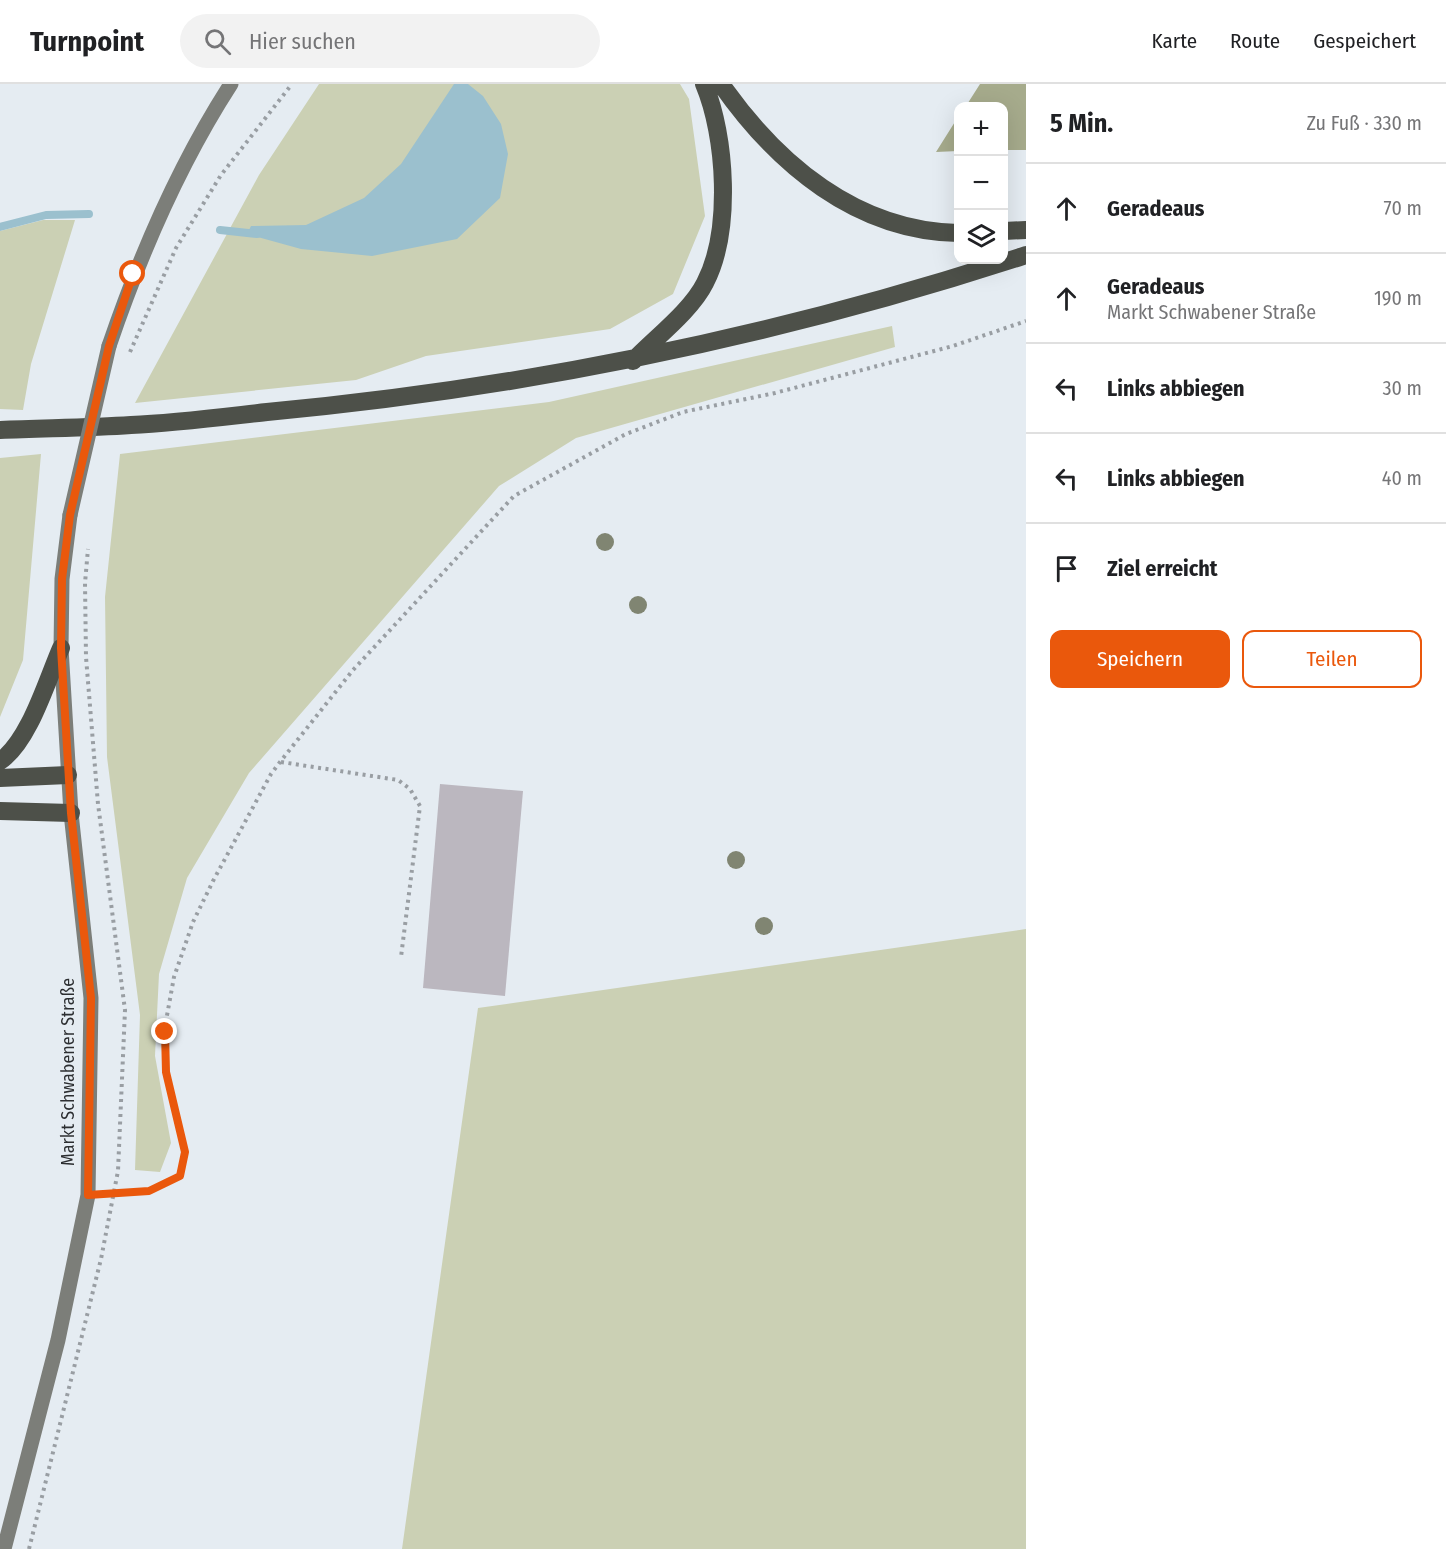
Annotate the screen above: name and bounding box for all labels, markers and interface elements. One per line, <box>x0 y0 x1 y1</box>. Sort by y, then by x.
search box <box>180 14 600 68</box>
text: Turnpoint <box>30 25 144 58</box>
icon: search <box>201 25 234 58</box>
text: Hier suchen <box>249 28 356 55</box>
text: Karte <box>1152 28 1197 54</box>
text: Route <box>1230 28 1280 54</box>
text: Gespeichert <box>1313 28 1416 54</box>
map controls <box>954 102 1008 264</box>
button: + <box>954 102 1008 156</box>
text: 5 Min. <box>1050 108 1113 139</box>
text: Zu Fuß · 330 m <box>1306 111 1422 135</box>
button: − <box>954 156 1008 210</box>
icon: ahead <box>1050 192 1083 225</box>
text: Geradeaus <box>1107 195 1204 222</box>
text: 70 m <box>1384 196 1422 220</box>
button: layers <box>954 210 1008 264</box>
route start <box>119 260 145 286</box>
text: Geradeaus <box>1107 273 1204 300</box>
icon: ahead <box>1050 282 1083 315</box>
text: 190 m <box>1374 286 1422 310</box>
text: Markt Schwabener Straße <box>1107 300 1316 324</box>
icon: left <box>1050 372 1083 405</box>
text: Links abbiegen <box>1107 375 1245 402</box>
text: 30 m <box>1382 376 1422 400</box>
icon: left <box>1050 462 1083 495</box>
text: Links abbiegen <box>1107 465 1245 492</box>
text: 40 m <box>1382 466 1422 490</box>
icon: arrive <box>1050 552 1083 585</box>
text: Ziel erreicht <box>1107 555 1218 582</box>
button: Speichern <box>1050 630 1230 688</box>
button: Teilen <box>1242 630 1422 688</box>
street label: Markt Schwabener Straße <box>57 978 79 1166</box>
route end <box>151 1018 177 1044</box>

